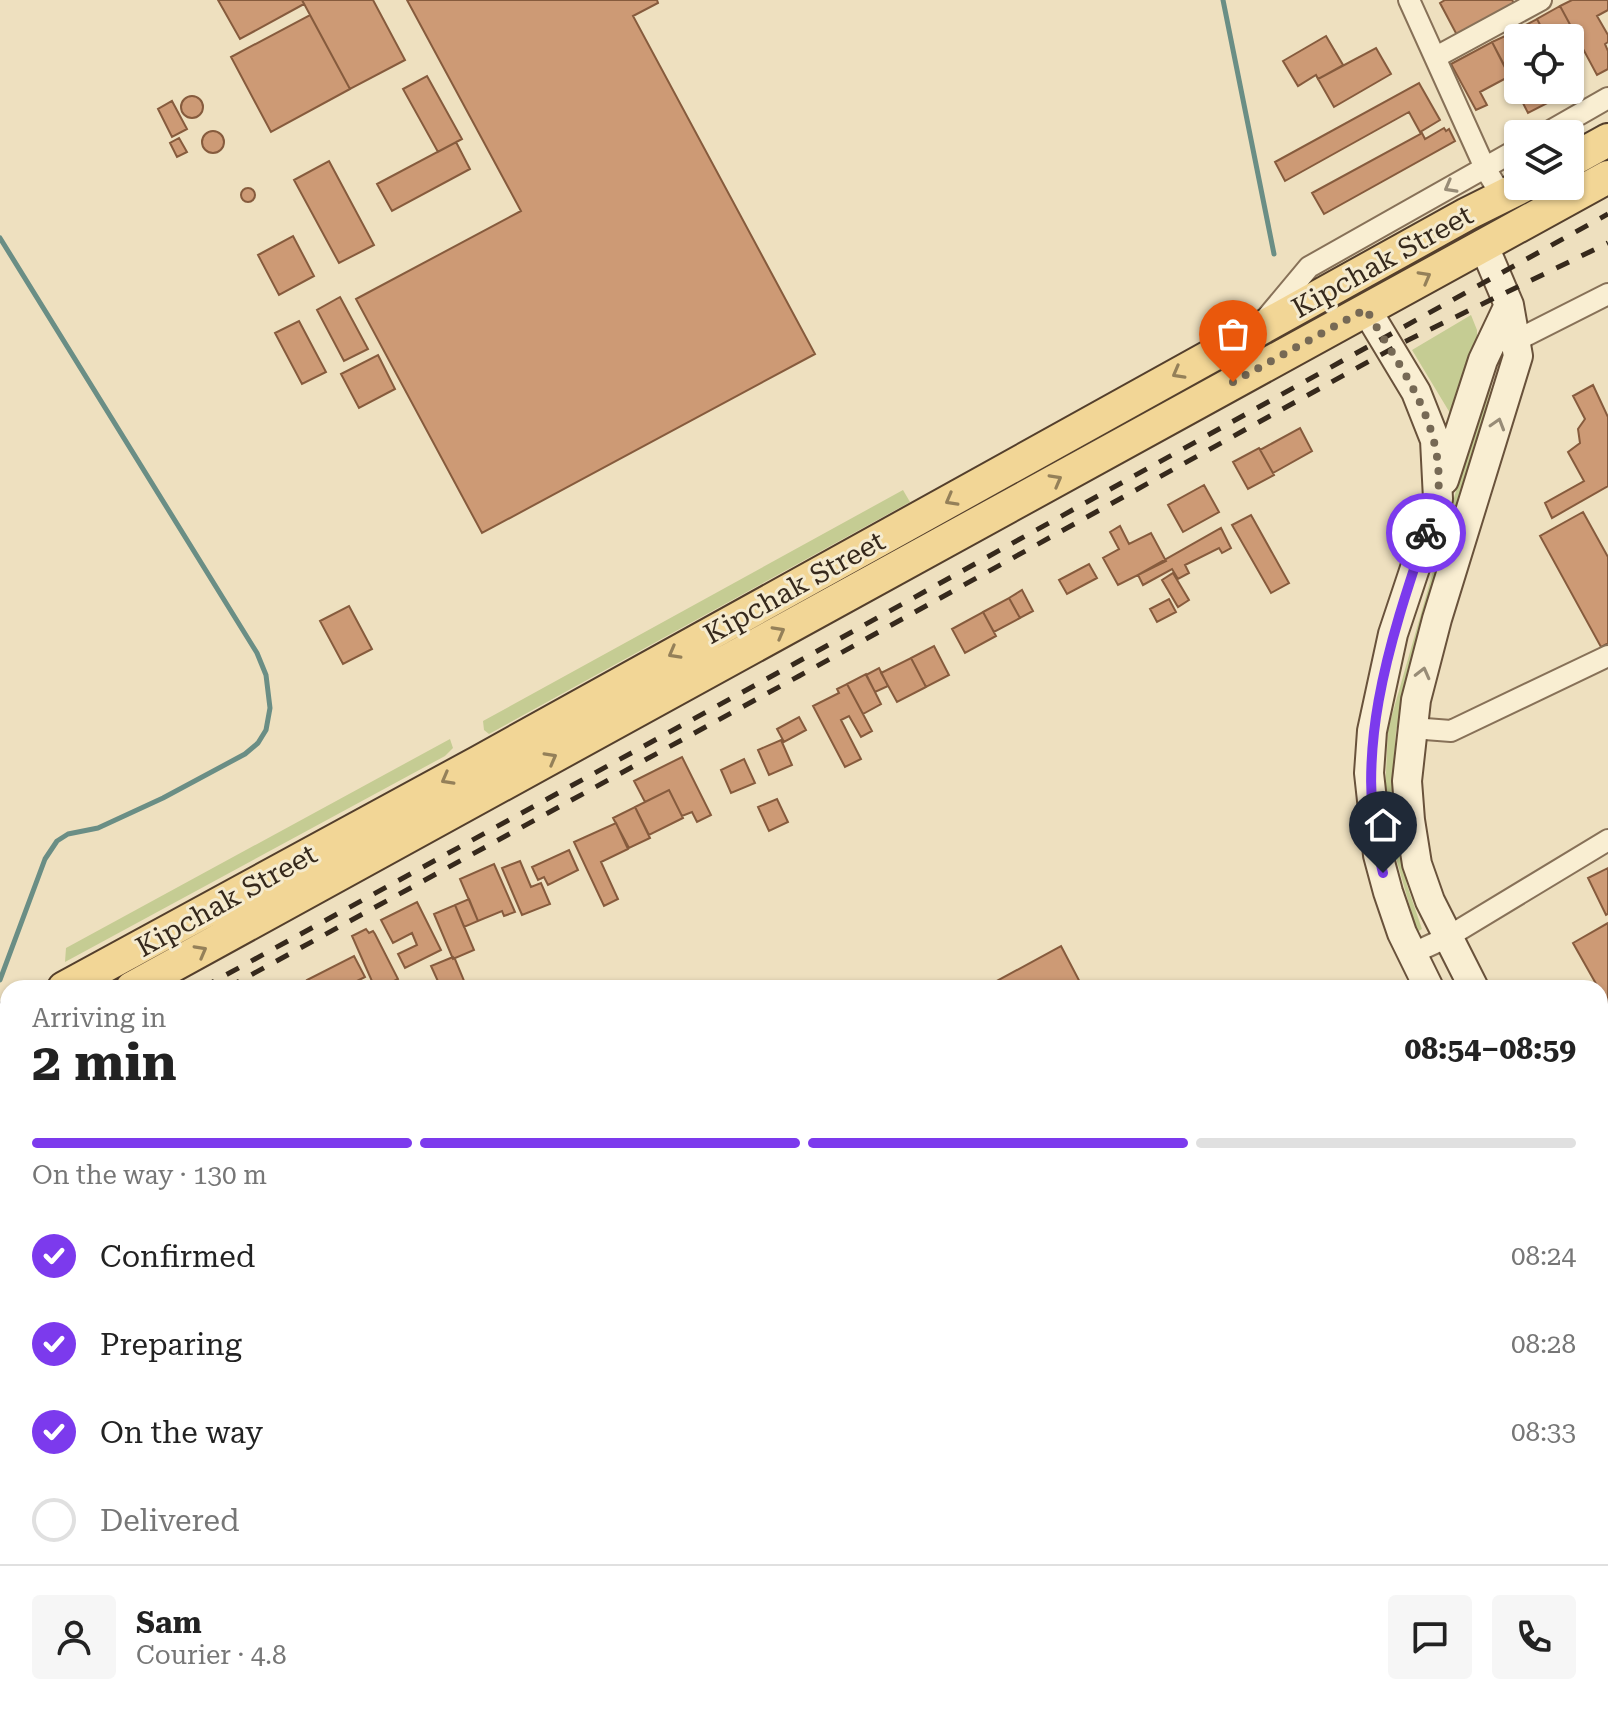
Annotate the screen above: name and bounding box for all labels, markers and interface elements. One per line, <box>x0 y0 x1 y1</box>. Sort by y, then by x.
map controls <box>1504 24 1584 200</box>
button: locate <box>1504 24 1584 104</box>
button: layers <box>1504 120 1584 200</box>
one-way arrow <box>1444 177 1459 193</box>
street label: Kipchak Street <box>1286 198 1478 325</box>
one-way arrow <box>1416 271 1431 286</box>
pin <box>1199 300 1267 382</box>
icon: bag <box>1211 312 1255 356</box>
one-way arrow <box>1172 364 1186 379</box>
one-way arrow <box>1489 418 1505 431</box>
one-way arrow <box>1047 474 1062 490</box>
one-way arrow <box>945 490 959 506</box>
courier <box>1386 493 1466 573</box>
icon: bike <box>1404 511 1448 555</box>
street label: Kipchak Street <box>698 524 890 651</box>
one-way arrow <box>771 627 785 642</box>
one-way arrow <box>669 643 683 659</box>
one-way arrow <box>1414 667 1431 680</box>
one-way arrow <box>543 752 557 768</box>
one-way arrow <box>441 770 455 785</box>
pin <box>1349 791 1417 873</box>
icon: home <box>1361 803 1405 847</box>
street label: Kipchak Street <box>130 837 322 964</box>
one-way arrow <box>193 945 207 960</box>
text: Arriving in <box>32 1003 166 1033</box>
text: 08:54–08:59 <box>1404 1031 1576 1066</box>
text: 2 min <box>32 1032 177 1093</box>
text: On the way · 130 m <box>32 1160 267 1190</box>
icon: check <box>32 1234 76 1278</box>
text: Confirmed <box>100 1239 255 1274</box>
text: 08:24 <box>1511 1241 1576 1271</box>
icon: check <box>32 1322 76 1366</box>
text: Preparing <box>100 1327 242 1362</box>
text: 08:28 <box>1511 1329 1576 1359</box>
icon: check <box>32 1410 76 1454</box>
text: On the way <box>100 1415 263 1450</box>
text: 08:33 <box>1511 1417 1576 1447</box>
text: Delivered <box>100 1503 239 1538</box>
button: person <box>32 1595 116 1679</box>
button: chat <box>1388 1595 1472 1679</box>
button: phone <box>1492 1595 1576 1679</box>
text: Sam <box>136 1605 202 1640</box>
text: Courier · 4.8 <box>136 1640 286 1670</box>

